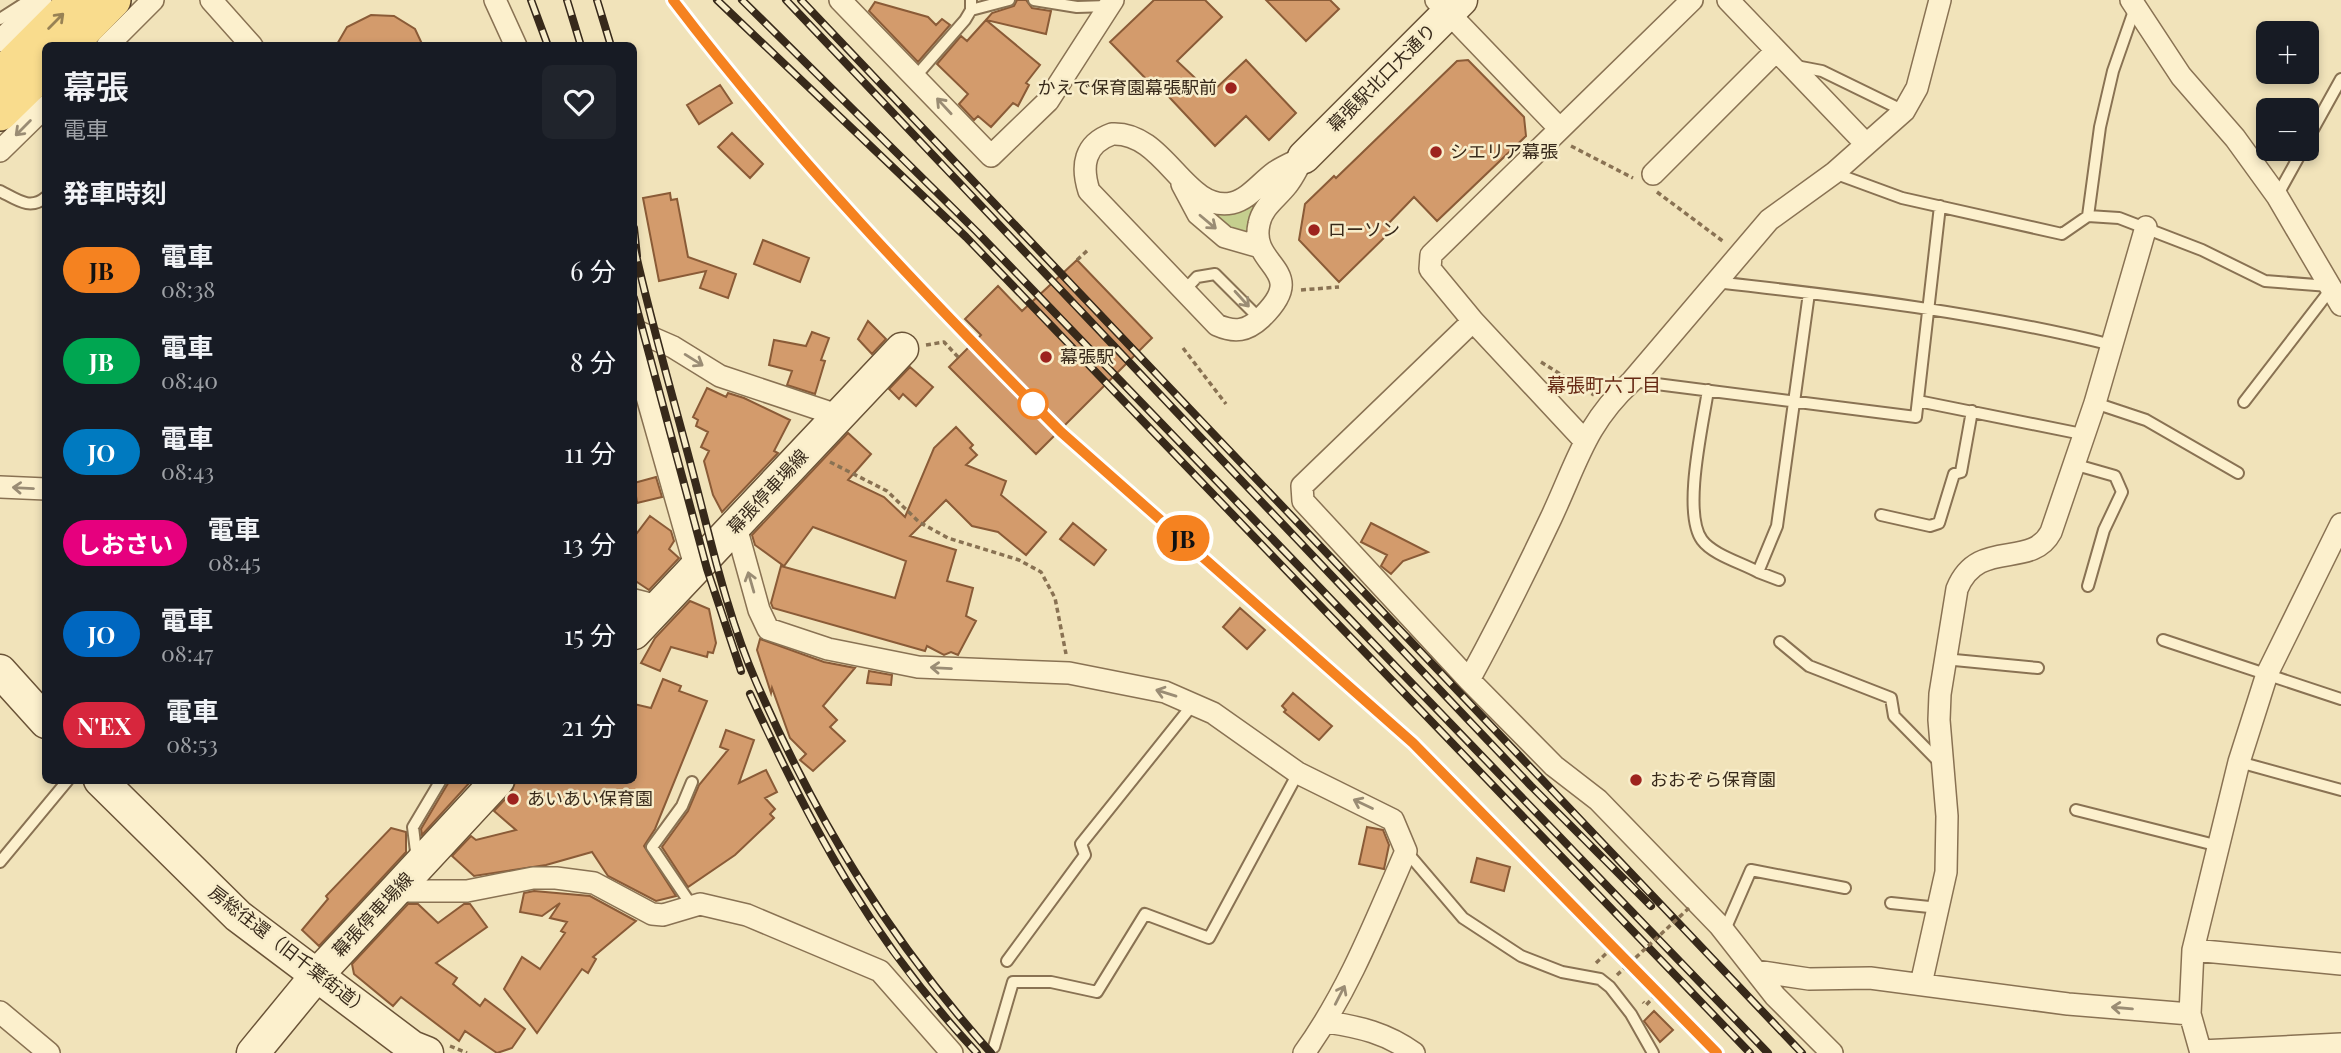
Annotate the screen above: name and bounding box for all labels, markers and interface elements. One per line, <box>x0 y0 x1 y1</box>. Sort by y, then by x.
one-way arrow <box>47 13 64 30</box>
street label: 幕張駅北口大通り <box>1322 18 1441 137</box>
map controls <box>2256 21 2319 161</box>
button: + <box>2256 21 2319 84</box>
text: 幕張 <box>63 63 129 107</box>
button: heart <box>542 65 616 139</box>
place label: かえで保育園幕張駅前 <box>1038 75 1217 99</box>
marker: かえで保育園幕張駅前 <box>1223 80 1239 96</box>
one-way arrow <box>936 98 953 115</box>
button: − <box>2256 98 2319 161</box>
text: 電車 <box>63 113 109 144</box>
one-way arrow <box>14 120 31 137</box>
place label: シエリア幕張 <box>1450 139 1558 163</box>
marker: シエリア幕張 <box>1428 144 1444 160</box>
text: 発車時刻 <box>63 175 167 210</box>
one-way arrow <box>1198 214 1216 230</box>
place label: ローソン <box>1328 217 1400 241</box>
marker: ローソン <box>1306 222 1322 238</box>
text: 電車 <box>161 238 213 273</box>
text: 6 分 <box>570 253 616 288</box>
text: JB <box>89 254 114 286</box>
text: 08:38 <box>161 273 215 304</box>
one-way arrow <box>1233 290 1250 307</box>
text: 電車 <box>161 329 213 364</box>
text: 8 分 <box>570 344 616 379</box>
place label: 幕張駅 <box>1060 344 1114 368</box>
text: JB <box>89 345 114 377</box>
marker: 幕張駅 <box>1038 349 1054 365</box>
one-way arrow <box>684 354 704 368</box>
text: 08:40 <box>161 364 218 395</box>
district label: 幕張町六丁目 <box>1547 371 1661 397</box>
unlabelled marker <box>1018 389 1048 419</box>
text: 電車 <box>161 420 213 455</box>
text: 11 分 <box>564 435 616 470</box>
text: JO <box>88 436 115 468</box>
street label: 幕張停車場線 <box>722 444 813 539</box>
text: 08:43 <box>161 455 214 486</box>
one-way arrow <box>12 482 35 495</box>
text: 電車 <box>208 511 260 546</box>
line badge: JB <box>1152 515 1214 561</box>
text: JB <box>1171 522 1195 554</box>
text: 13 分 <box>563 526 616 561</box>
text: しおさい <box>77 527 173 559</box>
text: 08:45 <box>208 546 261 577</box>
one-way arrow <box>744 572 757 594</box>
text: 電車 <box>161 602 213 637</box>
text: 15 分 <box>564 617 616 652</box>
text: JO <box>88 618 115 650</box>
text: 08:47 <box>161 637 213 668</box>
one-way arrow <box>929 661 952 674</box>
one-way arrow <box>1155 686 1177 699</box>
text: 電車 <box>166 693 218 728</box>
text: 21 分 <box>561 708 616 743</box>
text: N'EX <box>77 709 131 741</box>
text: 08:53 <box>166 728 218 759</box>
place label: おおぞら保育園 <box>1650 767 1776 791</box>
marker: おおぞら保育園 <box>1628 772 1644 788</box>
place label: あいあい保育園 <box>527 786 653 810</box>
marker: あいあい保育園 <box>505 791 521 807</box>
one-way arrow <box>1353 797 1374 810</box>
street label: 幕張停車場線 <box>327 867 418 962</box>
street label: 房総往還（旧千葉街道） <box>204 880 375 1021</box>
one-way arrow <box>1334 985 1348 1006</box>
one-way arrow <box>2111 1002 2134 1015</box>

